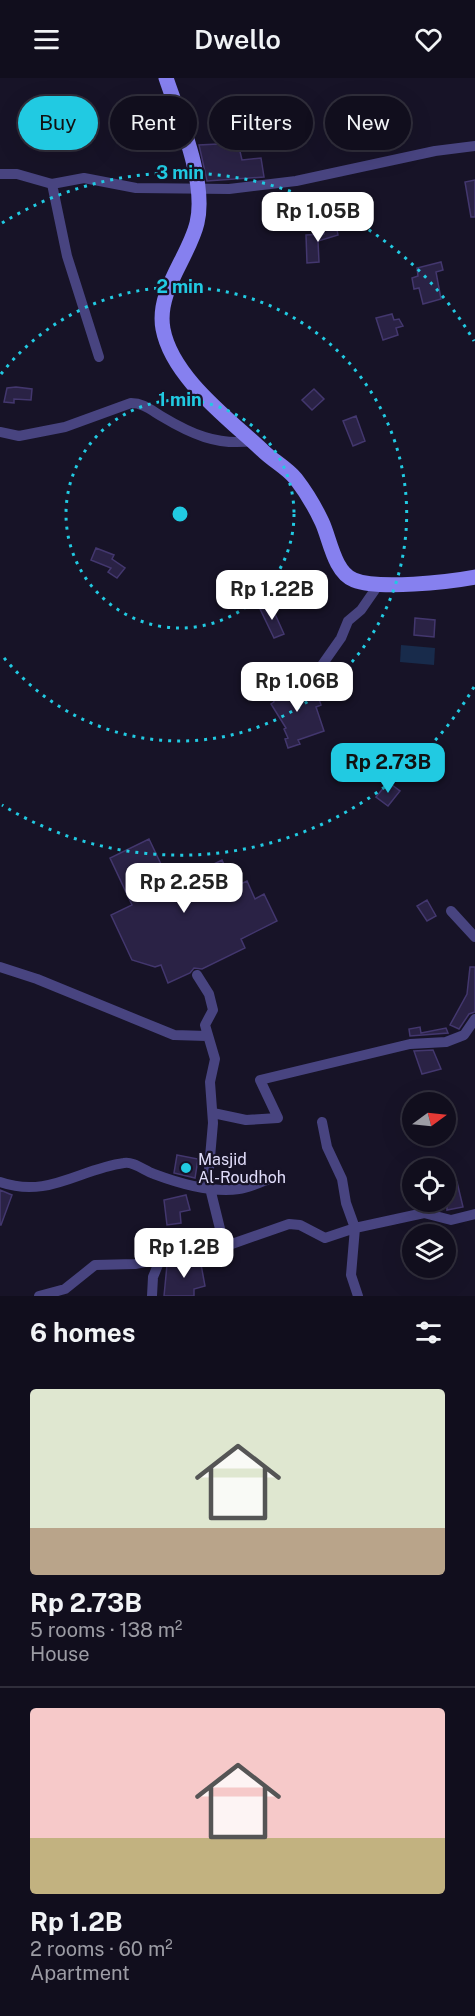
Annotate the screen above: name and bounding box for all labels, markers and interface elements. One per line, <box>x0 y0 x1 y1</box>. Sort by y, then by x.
icon: menu <box>30 23 63 56</box>
text: Dwello <box>194 23 281 55</box>
icon: heart <box>412 23 445 56</box>
chip: Buy <box>18 96 98 150</box>
chip: Rent <box>110 96 197 150</box>
chip: Filters <box>209 96 313 150</box>
chip: New <box>325 96 411 150</box>
text: 3 min <box>156 162 204 183</box>
pin: Rp 1.05B <box>256 192 380 243</box>
text: Rp 1.05B <box>276 199 360 223</box>
text: 2 min <box>156 276 204 297</box>
text: 1 min <box>158 389 202 410</box>
centre of rings <box>170 504 190 524</box>
pin: Rp 1.22B <box>210 570 334 621</box>
text: Rp 1.22B <box>230 577 314 601</box>
pin: Rp 1.06B <box>235 662 359 713</box>
text: Rp 1.06B <box>255 669 339 693</box>
pin: Rp 2.73B <box>326 743 450 794</box>
text: Rp 2.73B <box>345 750 431 774</box>
pin: Rp 2.25B <box>122 863 246 914</box>
text: Rp 2.25B <box>140 870 228 894</box>
north arrow <box>402 1092 456 1146</box>
map controls <box>402 1092 456 1278</box>
place label: Masjid Al-Roudhoh <box>198 1150 286 1187</box>
button: locate <box>402 1158 456 1212</box>
marker: Masjid Al-Roudhoh <box>179 1161 193 1175</box>
button: layers <box>402 1224 456 1278</box>
pin: Rp 1.2B <box>129 1228 239 1279</box>
text: Rp 1.2B <box>148 1235 220 1259</box>
icon: filters <box>412 1316 445 1349</box>
text: 6 homes <box>30 1317 135 1348</box>
icon: home <box>184 1428 292 1536</box>
text: Rp 2.73B <box>30 1587 142 1618</box>
text: 5 rooms · 138 m² <box>30 1618 182 1642</box>
text: House <box>30 1642 90 1666</box>
icon: home <box>184 1747 292 1855</box>
text: Rp 1.2B <box>30 1906 123 1937</box>
text: 2 rooms · 60 m² <box>30 1937 173 1961</box>
text: Apartment <box>30 1961 130 1985</box>

